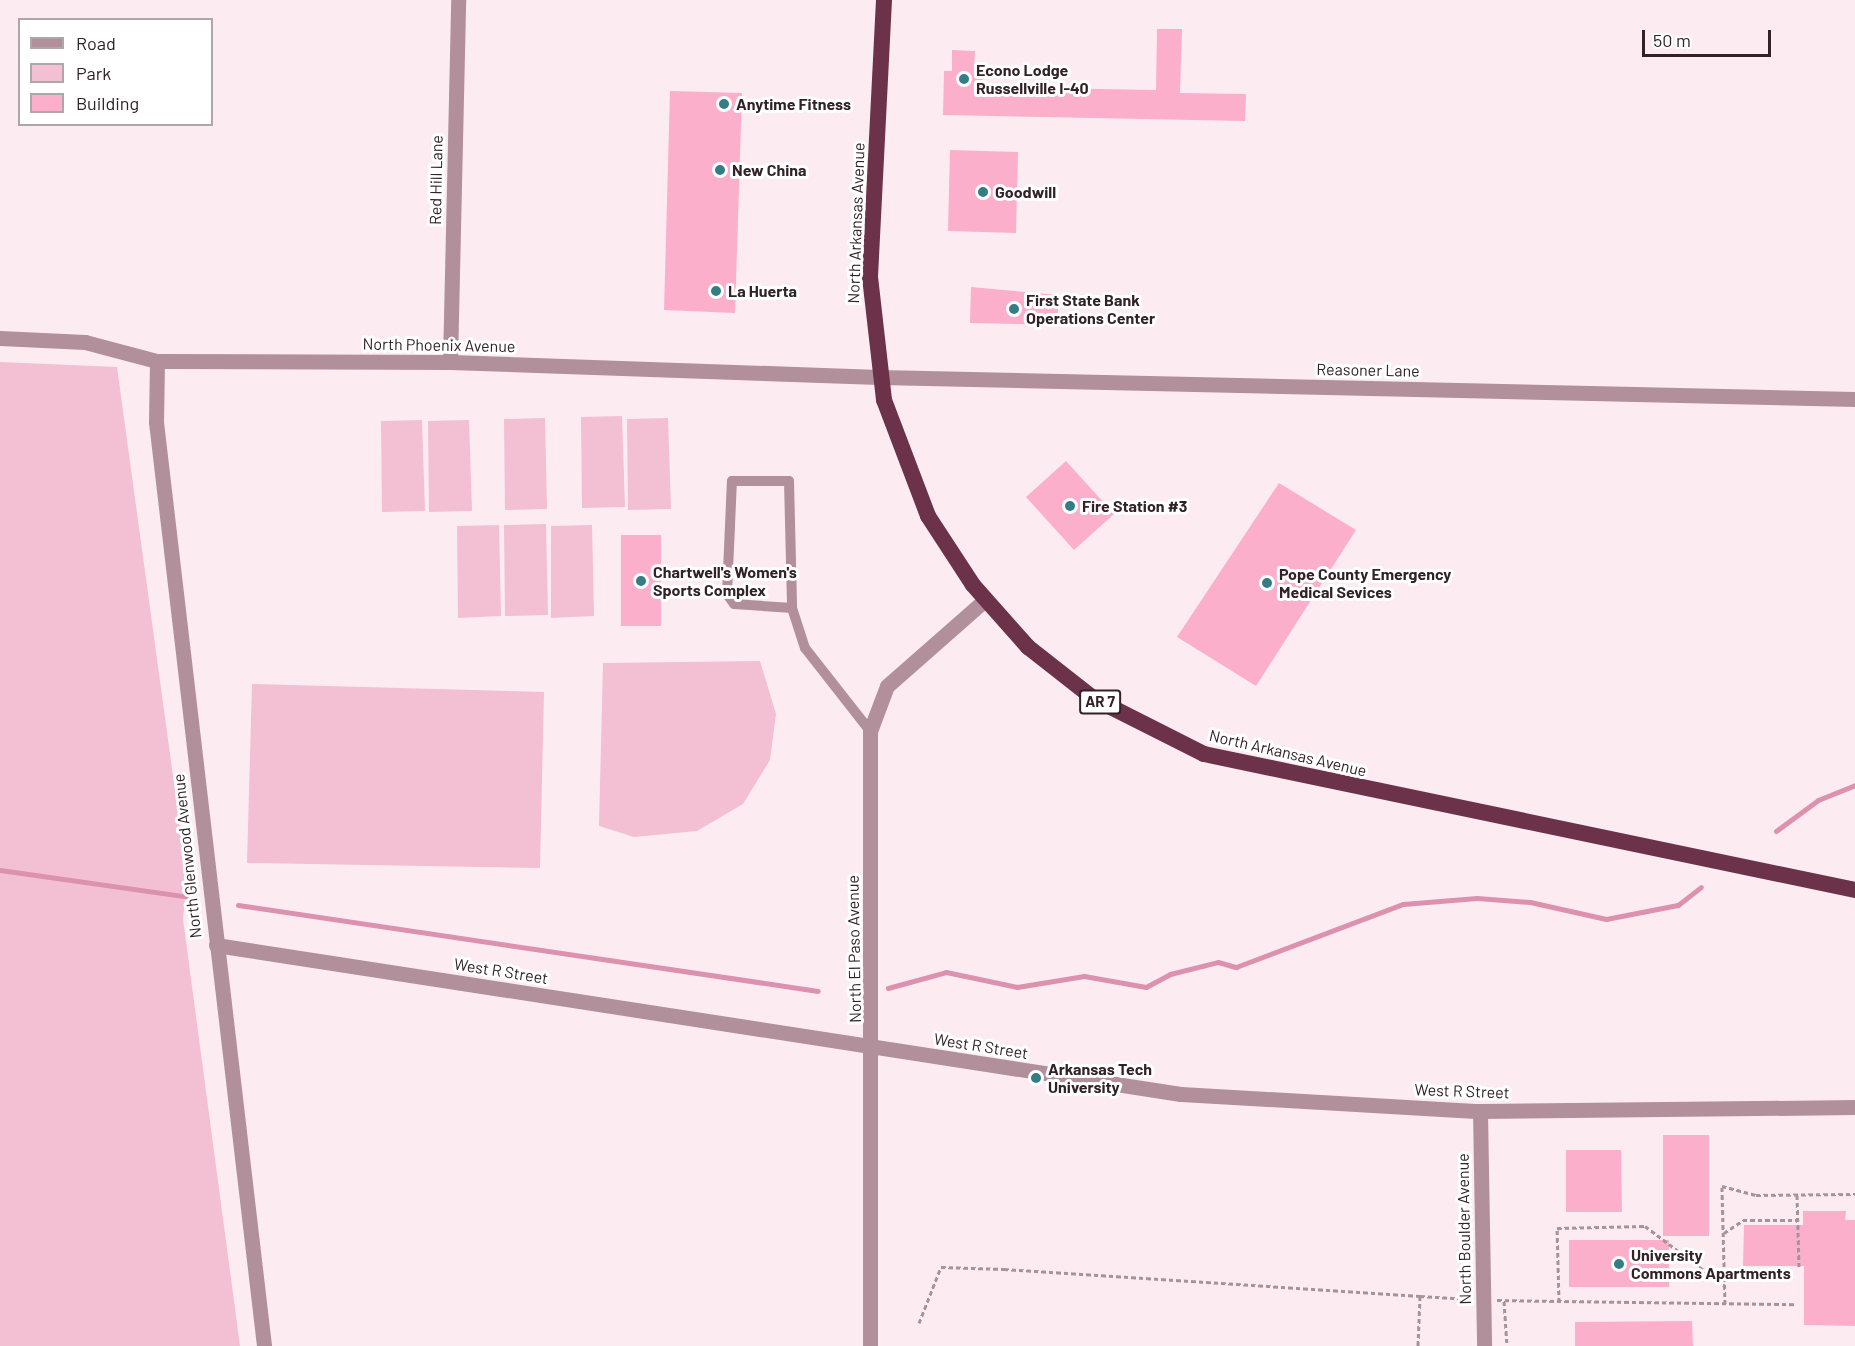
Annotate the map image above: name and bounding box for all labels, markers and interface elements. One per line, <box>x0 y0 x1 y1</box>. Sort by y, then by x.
legend <box>18 18 213 126</box>
scale bar <box>1645 18 1774 56</box>
text: 50 m <box>1653 29 1691 51</box>
text: Road <box>76 32 116 54</box>
place label: Econo Lodge Russellville I-40 <box>976 60 1089 98</box>
text: Park <box>76 62 111 84</box>
marker: Econo Lodge Russellville I-40 <box>957 72 971 86</box>
text: Building <box>76 92 139 114</box>
place label: Anytime Fitness <box>736 94 851 114</box>
marker: Anytime Fitness <box>717 97 731 111</box>
street label: Red Hill Lane <box>426 135 446 225</box>
street label: North Arkansas Avenue <box>844 142 868 304</box>
place label: New China <box>732 160 806 180</box>
marker: New China <box>713 163 727 177</box>
place label: Goodwill <box>995 182 1056 202</box>
marker: Goodwill <box>976 185 990 199</box>
place label: La Huerta <box>728 281 797 301</box>
marker: La Huerta <box>709 284 723 298</box>
place label: First State Bank Operations Center <box>1026 290 1155 328</box>
marker: First State Bank Operations Center <box>1007 302 1021 316</box>
street label: North Phoenix Avenue <box>362 334 516 356</box>
street label: Reasoner Lane <box>1316 360 1420 380</box>
place label: Fire Station #3 <box>1082 496 1187 516</box>
marker: Fire Station #3 <box>1063 499 1077 513</box>
place label: Chartwell's Women's Sports Complex <box>653 562 797 600</box>
place label: Pope County Emergency Medical Sevices <box>1279 564 1451 602</box>
marker: Chartwell's Women's Sports Complex <box>634 574 648 588</box>
marker: Pope County Emergency Medical Sevices <box>1260 576 1274 590</box>
road number: AR 7 <box>1079 690 1121 714</box>
street label: North Arkansas Avenue <box>1207 726 1369 780</box>
street label: North Glenwood Avenue <box>169 773 205 939</box>
street label: North El Paso Avenue <box>843 875 865 1023</box>
street label: West R Street <box>453 954 549 988</box>
street label: West R Street <box>933 1029 1029 1063</box>
place label: Arkansas Tech University <box>1048 1059 1152 1097</box>
marker: Arkansas Tech University <box>1029 1071 1043 1085</box>
street label: West R Street <box>1414 1080 1510 1102</box>
street label: North Boulder Avenue <box>1453 1153 1475 1305</box>
place label: University Commons Apartments <box>1631 1245 1791 1283</box>
marker: University Commons Apartments <box>1612 1257 1626 1271</box>

